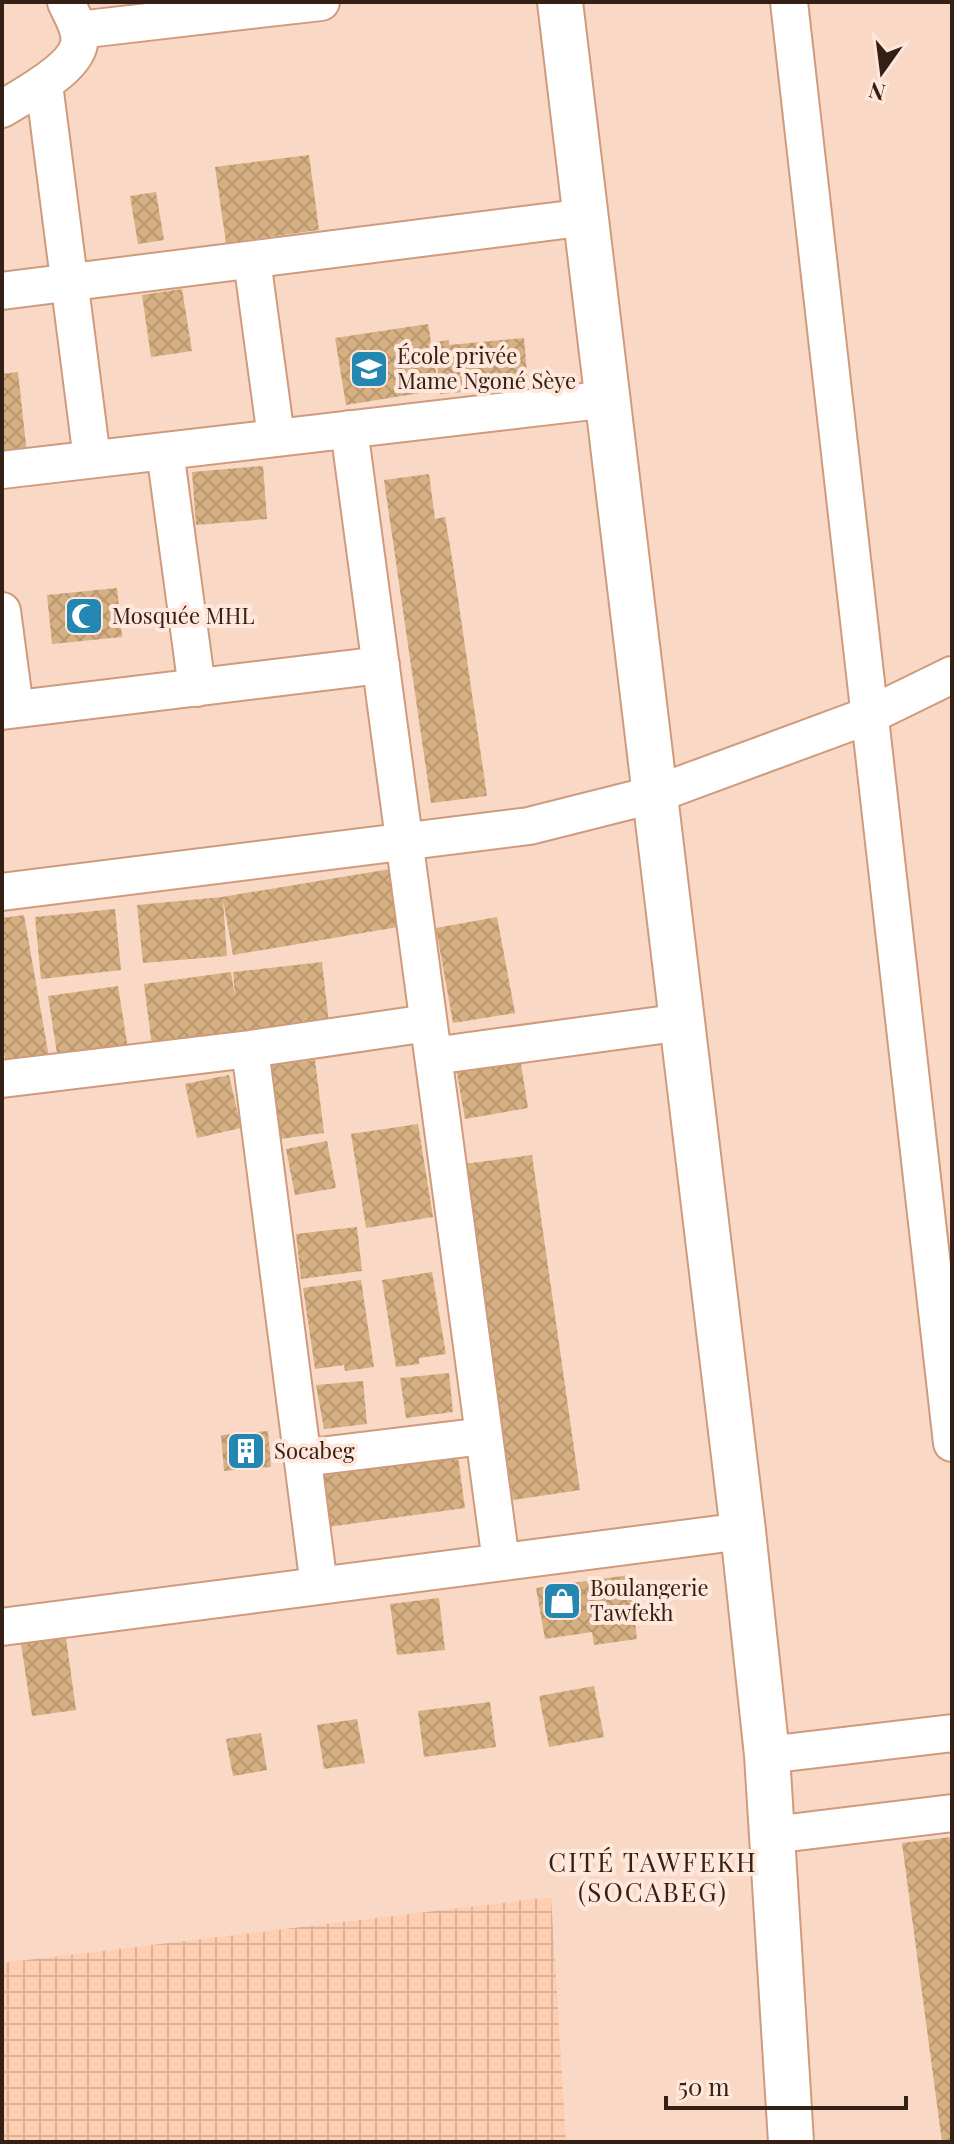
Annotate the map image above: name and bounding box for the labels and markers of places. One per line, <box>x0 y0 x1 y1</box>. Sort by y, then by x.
place label: École privée Mame Ngoné Sèye <box>397 340 576 395</box>
school or university icon: École privée Mame Ngoné Sèye <box>348 348 390 390</box>
mosque icon: Mosquée MHL <box>63 595 105 637</box>
place label: Mosquée MHL <box>112 600 254 630</box>
building icon: Socabeg <box>225 1430 267 1472</box>
place label: Socabeg <box>274 1435 355 1465</box>
place label: Boulangerie Tawfekh <box>590 1572 709 1627</box>
shop icon: Boulangerie Tawfekh <box>541 1580 583 1622</box>

